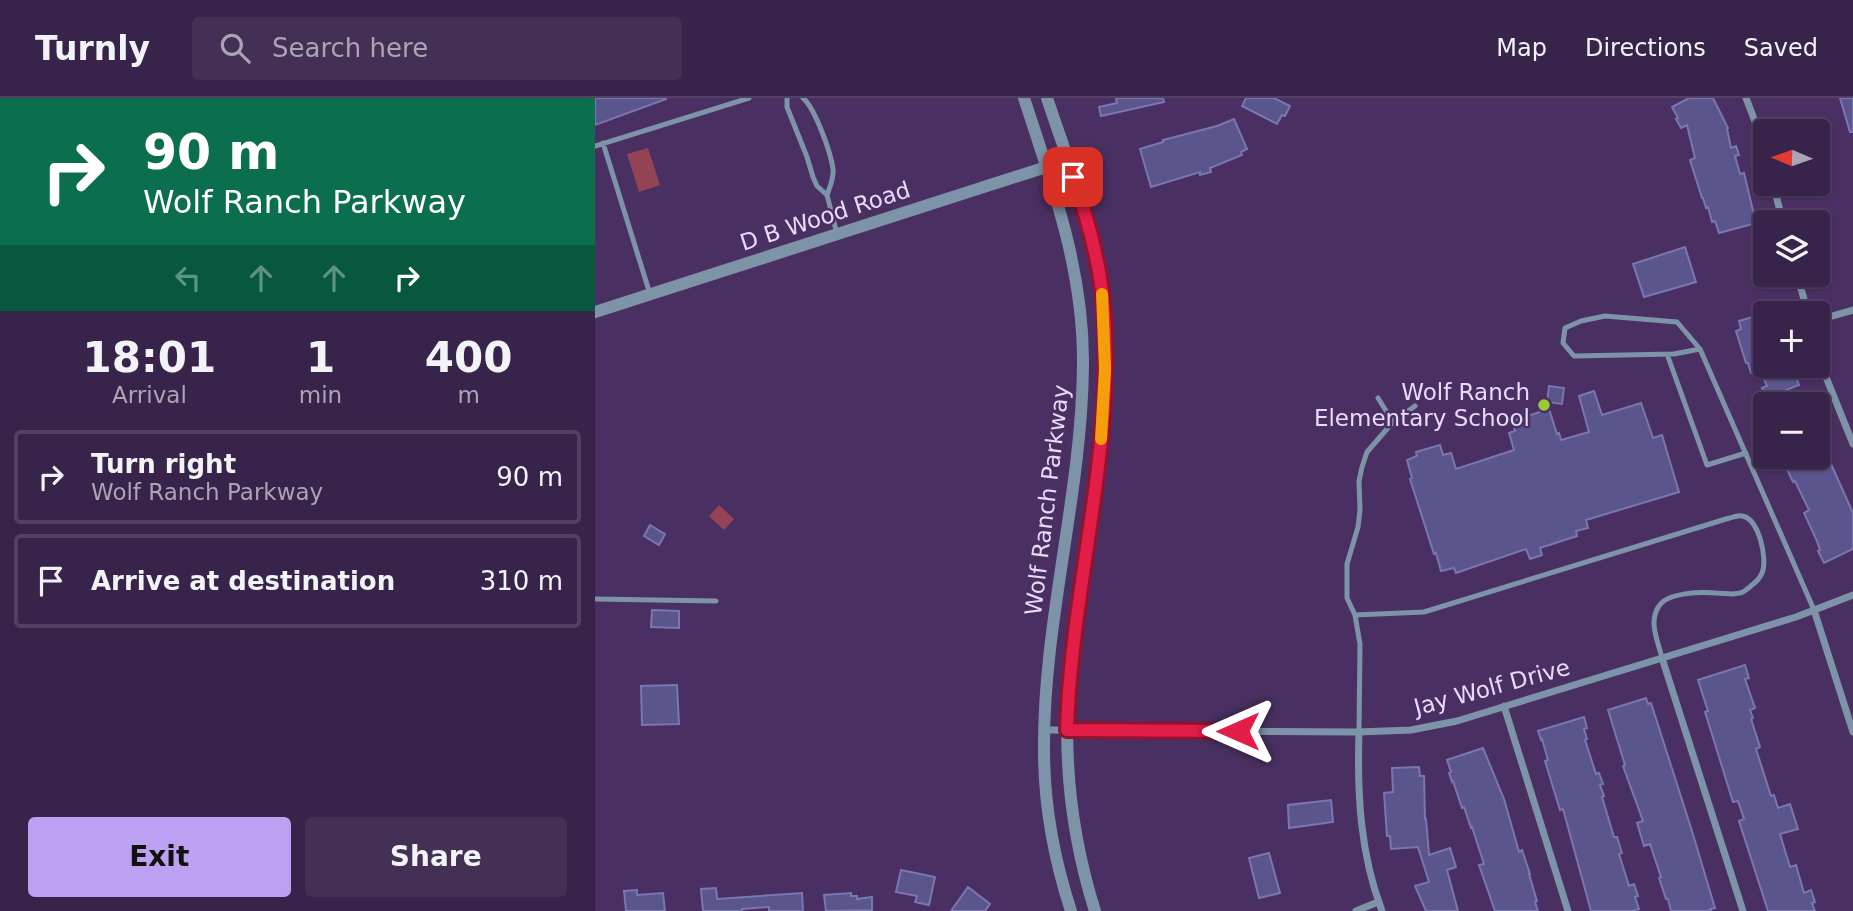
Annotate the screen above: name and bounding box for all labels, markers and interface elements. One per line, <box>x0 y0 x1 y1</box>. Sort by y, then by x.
search box <box>192 17 682 80</box>
text: Turnly <box>35 29 150 68</box>
icon: search <box>216 29 254 67</box>
text: Search here <box>272 33 428 63</box>
text: Map <box>1496 34 1547 62</box>
text: Directions <box>1585 34 1706 62</box>
text: Saved <box>1744 34 1818 62</box>
north arrow <box>1753 119 1831 196</box>
map controls <box>1753 119 1830 469</box>
text: 90 m <box>143 124 279 181</box>
icon: right <box>28 126 119 217</box>
pin <box>1043 147 1103 207</box>
icon: arrive <box>1054 158 1092 196</box>
street label: D B Wood Road <box>737 176 913 256</box>
text: Wolf Ranch Parkway <box>143 183 466 221</box>
button: layers <box>1753 210 1830 287</box>
icon: left <box>169 259 207 297</box>
icon: ahead <box>242 259 280 297</box>
icon: ahead <box>315 259 353 297</box>
icon: right <box>388 259 426 297</box>
button: + <box>1753 301 1830 378</box>
text: 18:01 <box>83 333 216 382</box>
text: 1 <box>306 333 335 382</box>
text: 400 <box>425 333 512 382</box>
place label: Wolf Ranch Elementary School <box>1314 379 1530 431</box>
text: Arrival <box>112 382 187 408</box>
text: min <box>299 382 342 408</box>
text: m <box>457 382 480 408</box>
street label: Wolf Ranch Parkway <box>1020 383 1074 617</box>
button: − <box>1753 392 1830 469</box>
marker: Wolf Ranch Elementary School <box>1536 397 1552 413</box>
text: Turn right <box>91 449 236 479</box>
icon: right <box>32 458 70 496</box>
text: 90 m <box>496 462 563 492</box>
text: Wolf Ranch Parkway <box>91 479 323 505</box>
icon: arrive <box>32 562 70 600</box>
text: Arrive at destination <box>91 566 395 596</box>
text: 310 m <box>480 566 563 596</box>
street label: Jay Wolf Drive <box>1409 654 1573 721</box>
position arrow <box>1201 694 1275 768</box>
button: Exit <box>28 817 291 897</box>
button: Share <box>305 817 567 897</box>

